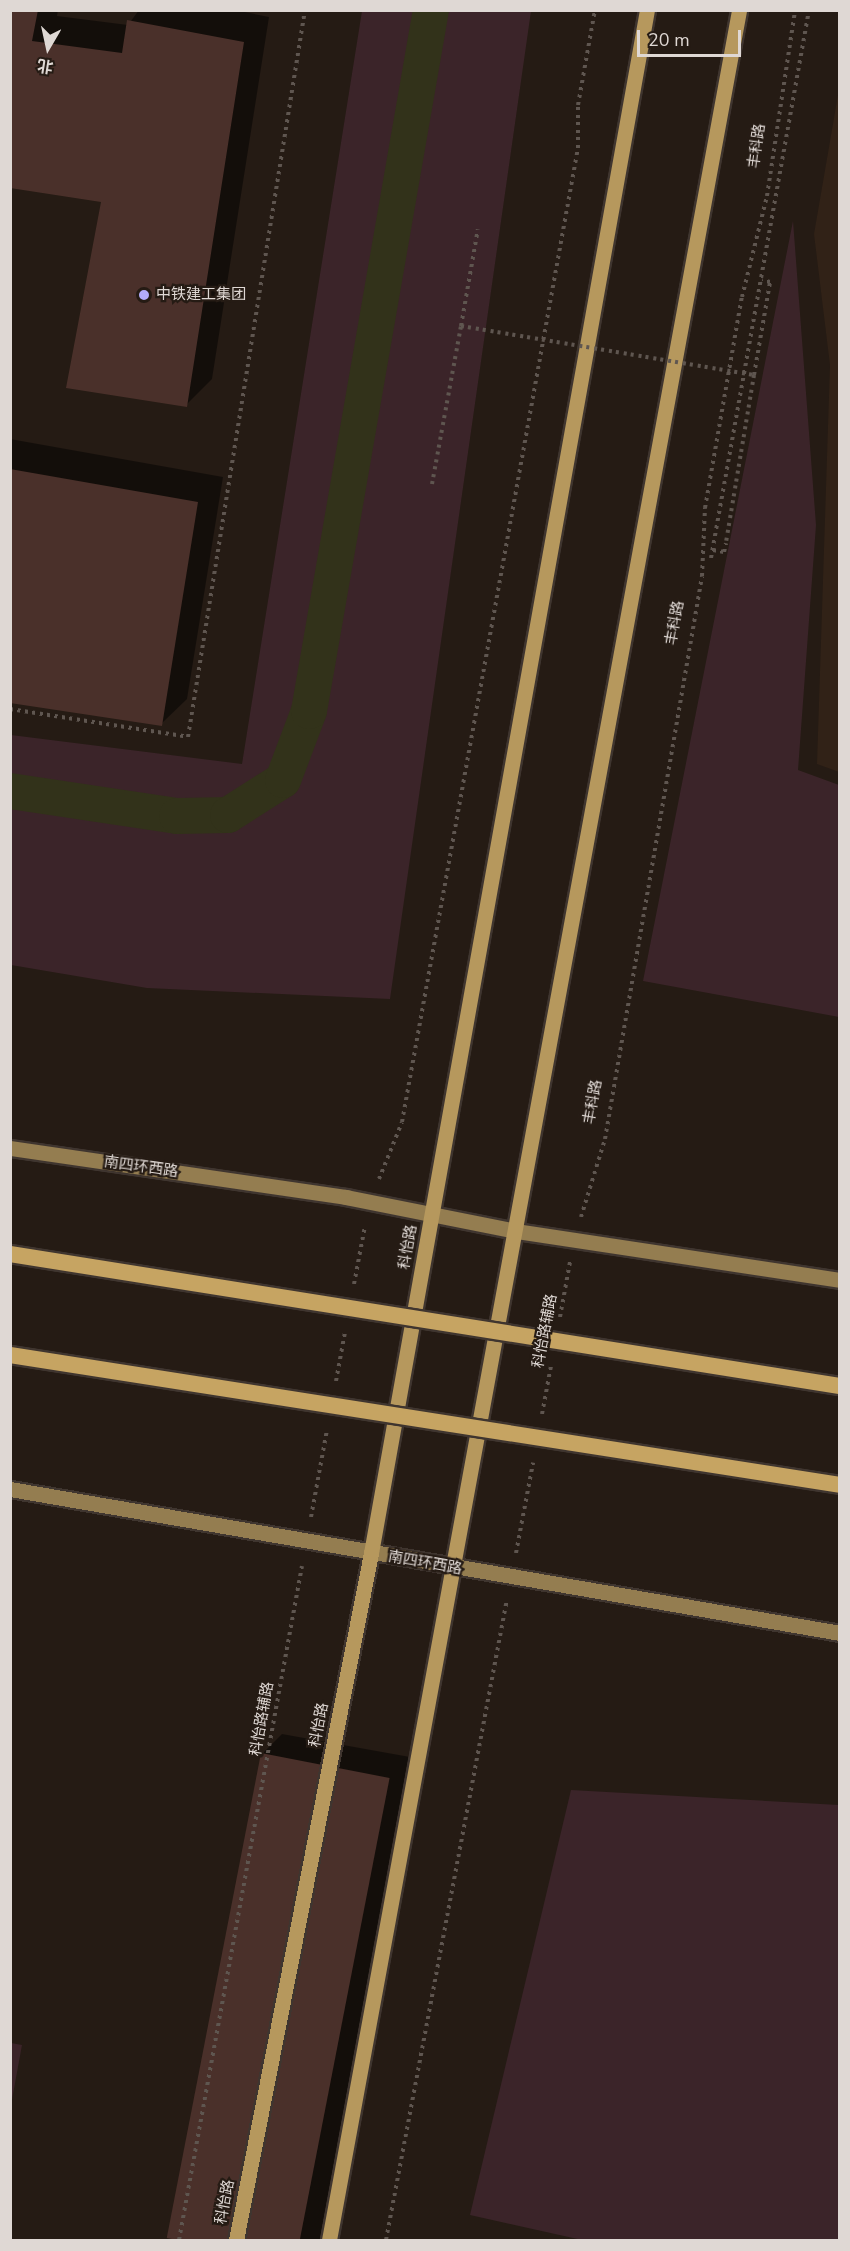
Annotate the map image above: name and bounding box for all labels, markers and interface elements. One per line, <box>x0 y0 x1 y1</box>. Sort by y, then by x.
north arrow <box>18 18 78 78</box>
scale bar <box>640 18 744 56</box>
text: 20 m <box>648 28 690 52</box>
text: 北 <box>36 54 55 78</box>
street label: 丰科路 <box>745 122 769 170</box>
place label: 中铁建工集团 <box>156 286 246 304</box>
marker: 中铁建工集团 <box>137 288 151 302</box>
street label: 丰科路 <box>662 599 688 647</box>
street label: 丰科路 <box>580 1078 606 1126</box>
street label: 南四环西路 <box>103 1153 179 1181</box>
street label: 科怡路 <box>395 1223 421 1271</box>
street label: 科怡路辅路 <box>529 1292 561 1370</box>
street label: 南四环西路 <box>387 1548 463 1578</box>
street label: 科怡路辅路 <box>247 1681 277 1757</box>
street label: 科怡路 <box>306 1701 332 1749</box>
street label: 科怡路 <box>212 2178 238 2226</box>

